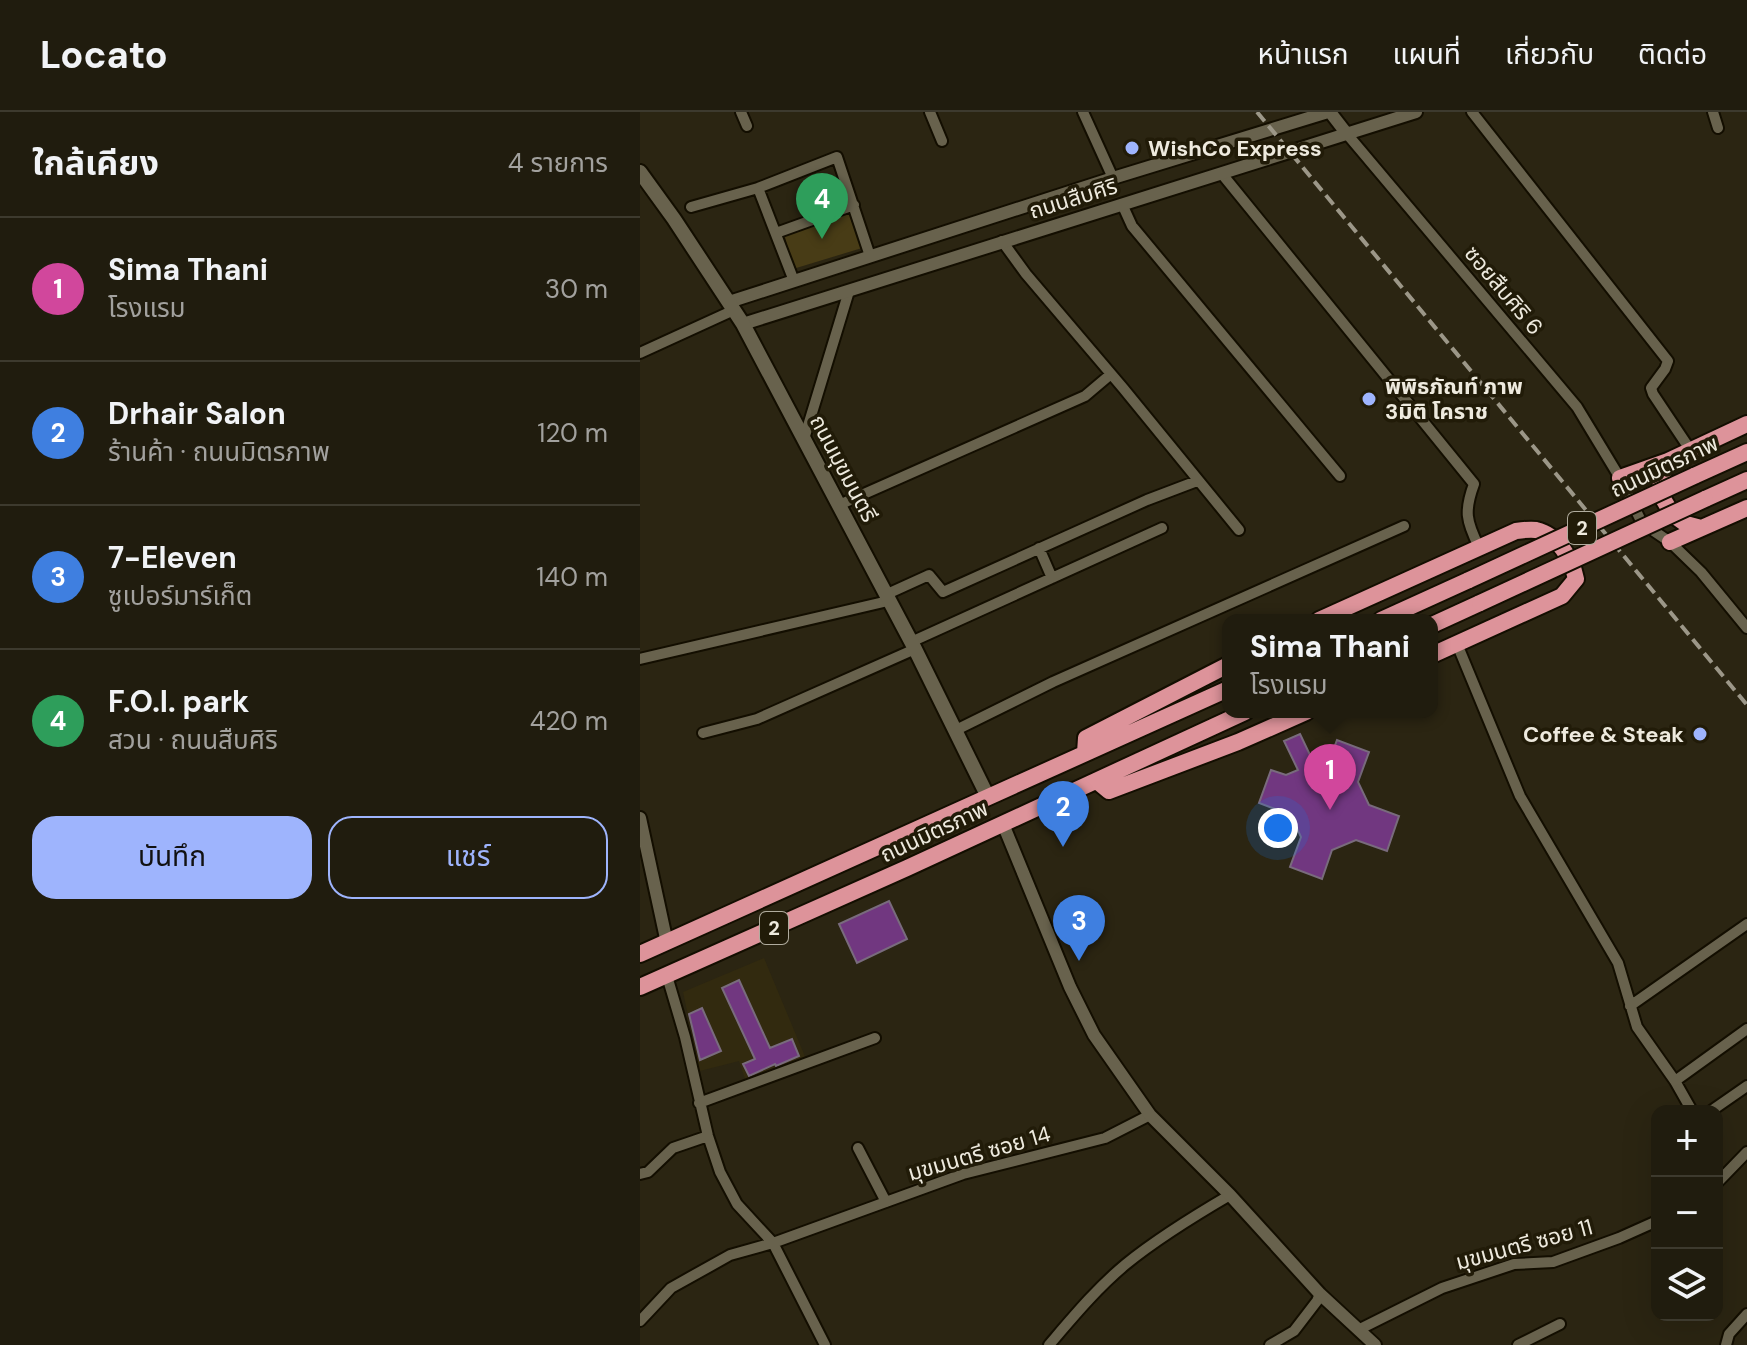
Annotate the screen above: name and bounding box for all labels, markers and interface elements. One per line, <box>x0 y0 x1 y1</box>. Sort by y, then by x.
text: Locato <box>40 30 168 80</box>
text: หน้าแรก <box>1258 36 1349 73</box>
text: แผนที่ <box>1393 36 1461 73</box>
text: เกี่ยวกับ <box>1505 36 1594 73</box>
text: ติดต่อ <box>1638 36 1707 73</box>
place label: WishCo Express <box>1148 134 1322 163</box>
marker: WishCo Express <box>1123 139 1141 157</box>
text: ใกล้เคียง <box>32 141 159 186</box>
text: 4 รายการ <box>508 146 608 180</box>
street label: ถนนสืบศิริ <box>1026 171 1121 226</box>
pin: 4 <box>796 173 848 239</box>
street label: ซอยสืบศิริ 6 <box>1458 240 1549 341</box>
text: Sima Thani <box>108 250 268 289</box>
text: 1 <box>53 272 63 306</box>
text: 30 m <box>545 272 608 306</box>
text: โรงแรม <box>108 291 186 325</box>
place label: พิพิธภัณท์ ภาพ 3มิติ โคราช <box>1385 372 1523 426</box>
marker: พิพิธภัณท์ ภาพ 3มิติ โคราช <box>1360 390 1378 408</box>
text: Drhair Salon <box>108 394 286 433</box>
street label: ถนนมุขมนตรี <box>803 410 884 527</box>
text: 2 <box>50 416 66 450</box>
text: 120 m <box>537 416 608 450</box>
street label: ถนนมิตรภาพ <box>1606 429 1723 504</box>
text: ร้านค้า · ถนนมิตรภาพ <box>108 435 330 469</box>
road number: 2 <box>1568 512 1596 544</box>
text: 7-Eleven <box>108 538 237 577</box>
text: 3 <box>50 560 66 594</box>
text: 140 m <box>536 560 608 594</box>
text: ซูเปอร์มาร์เก็ต <box>108 579 252 613</box>
popup <box>1222 614 1438 718</box>
text: Sima Thani <box>1250 627 1410 666</box>
text: โรงแรม <box>1250 668 1328 702</box>
text: F.O.I. park <box>108 682 249 721</box>
text: 4 <box>50 704 66 738</box>
text: 420 m <box>530 704 608 738</box>
place label: Coffee & Steak <box>1523 720 1684 749</box>
text: สวน · ถนนสืบศิริ <box>108 723 278 757</box>
marker: Coffee & Steak <box>1691 725 1709 743</box>
pin: 1 <box>1304 744 1356 810</box>
pin: 2 <box>1037 781 1089 847</box>
street label: ถนนมิตรภาพ <box>876 794 993 869</box>
your location <box>1258 808 1298 848</box>
button: บันทึก <box>32 816 312 899</box>
button: แชร์ <box>328 816 608 899</box>
pin: 3 <box>1053 895 1105 961</box>
road number: 2 <box>760 912 788 944</box>
map controls <box>1651 1105 1723 1321</box>
button: + <box>1651 1105 1723 1177</box>
street label: มุขมนตรี ซอย 14 <box>904 1119 1054 1188</box>
button: − <box>1651 1177 1723 1249</box>
street label: มุขมนตรี ซอย 11 <box>1452 1212 1596 1277</box>
button: layers <box>1651 1249 1723 1321</box>

